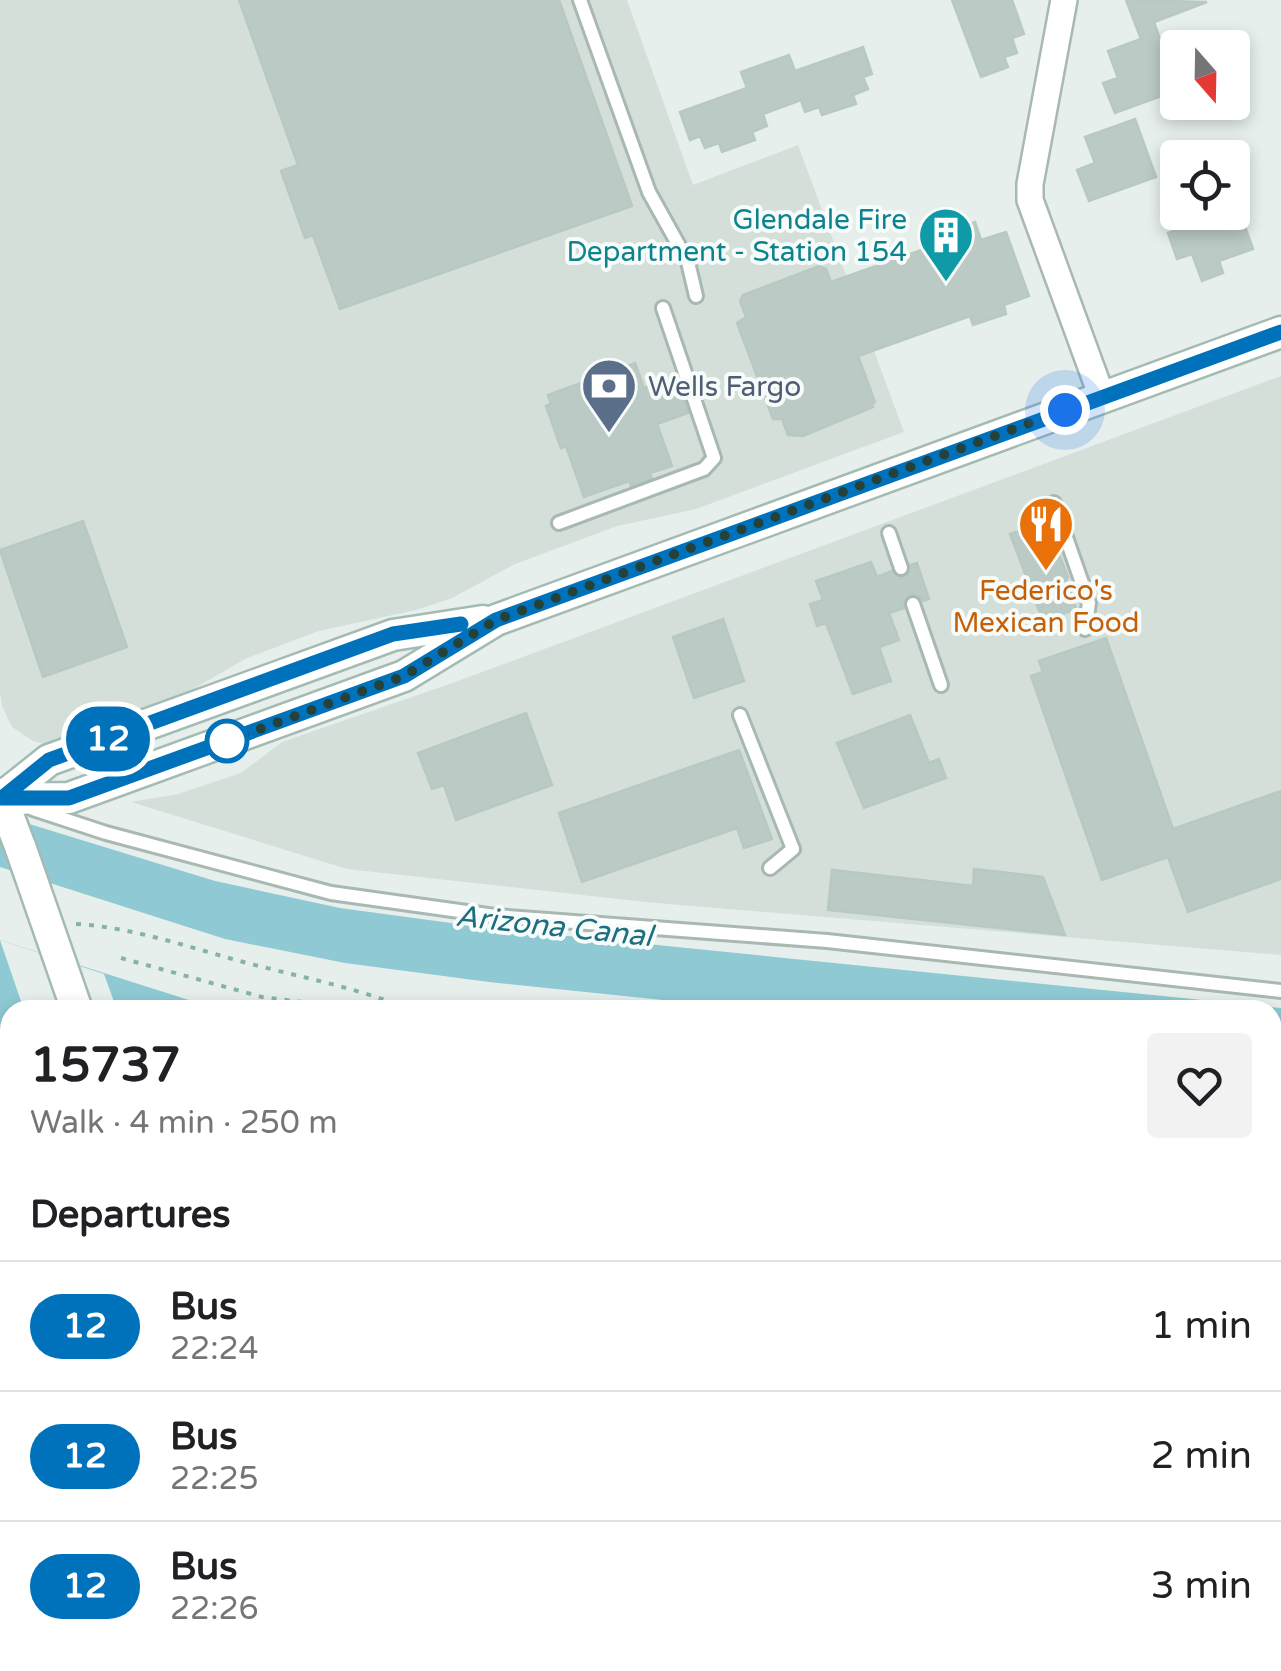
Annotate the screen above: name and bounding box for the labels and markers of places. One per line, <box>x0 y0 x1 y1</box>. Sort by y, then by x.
place label: Glendale Fire Department - Station 154 <box>566 203 907 269</box>
building icon: Glendale Fire Department - Station 154 <box>916 205 976 284</box>
bank icon: Wells Fargo <box>579 356 639 435</box>
place label: Wells Fargo <box>648 370 801 404</box>
restaurant icon: Federico's Mexican Food <box>1016 494 1076 573</box>
place label: Federico's Mexican Food <box>952 574 1140 640</box>
unlabelled marker <box>206 720 248 762</box>

